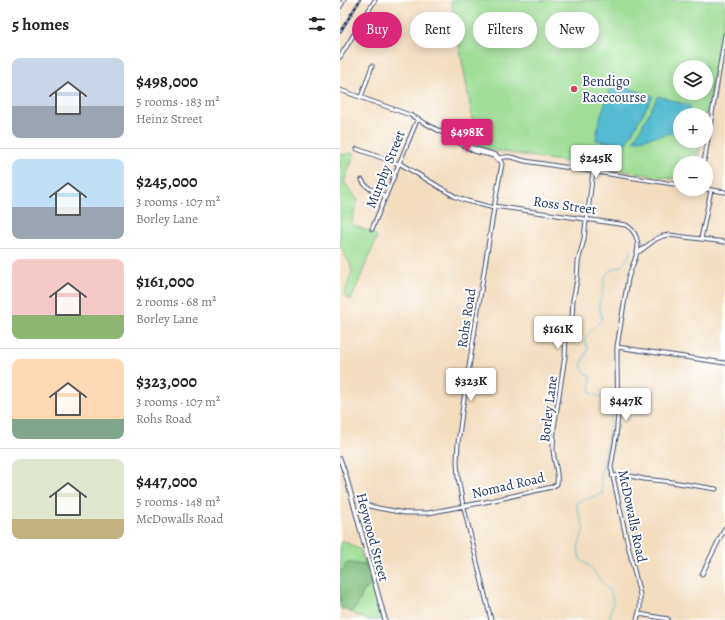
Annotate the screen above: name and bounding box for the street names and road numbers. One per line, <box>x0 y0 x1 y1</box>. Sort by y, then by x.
street label: Murphy Street <box>361 127 410 211</box>
street label: Ross Street <box>532 192 598 219</box>
street label: Rohs Road <box>452 286 481 349</box>
street label: Borley Lane <box>535 375 562 443</box>
street label: Nomad Road <box>470 468 547 503</box>
street label: McDowalls Road <box>613 468 652 565</box>
street label: Heywood Street <box>352 491 394 584</box>

